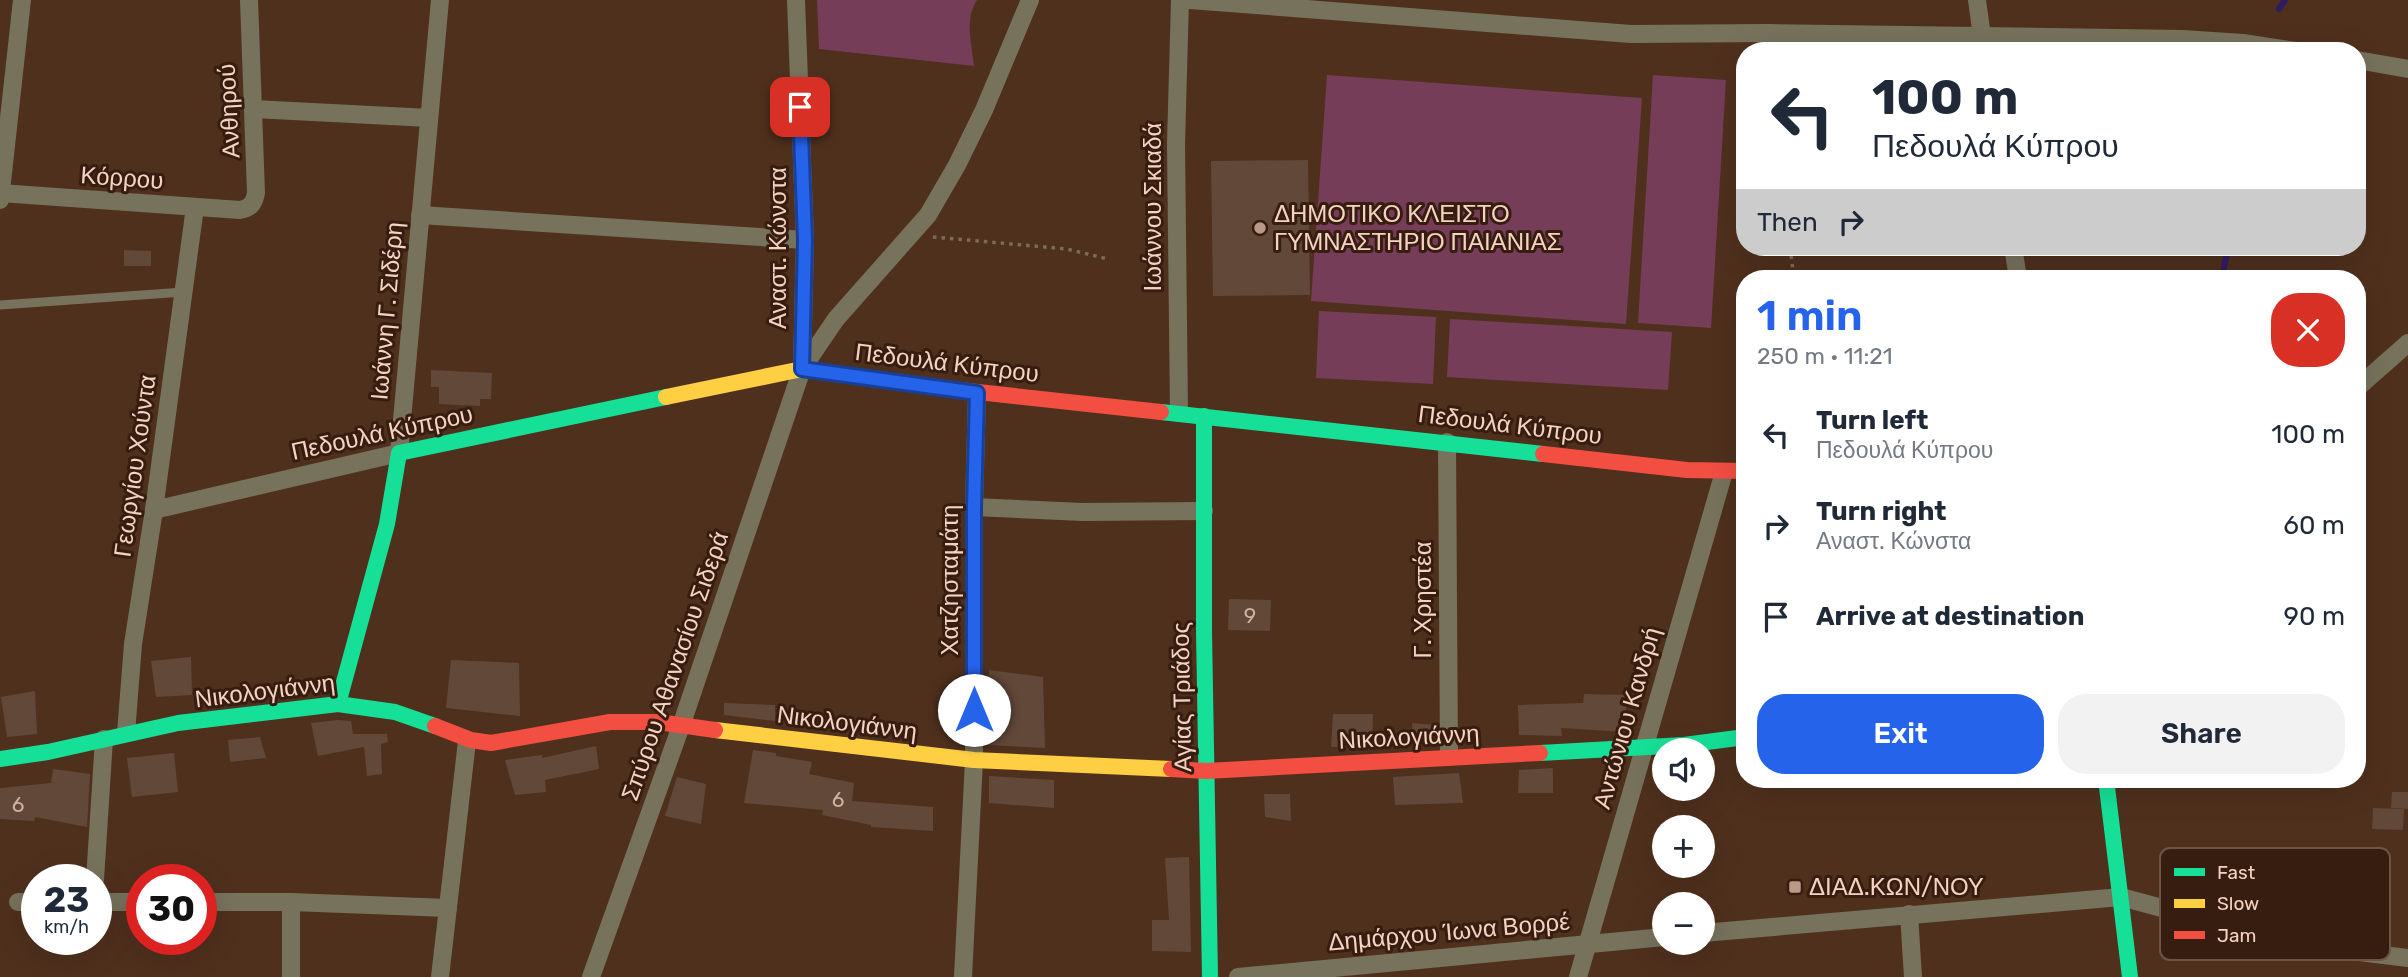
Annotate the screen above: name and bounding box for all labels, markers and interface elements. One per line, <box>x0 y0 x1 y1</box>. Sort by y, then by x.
street label: Ανθηρού <box>213 63 245 159</box>
text: 100 m <box>1872 68 2018 126</box>
icon: left <box>1757 70 1848 161</box>
pin <box>770 77 830 137</box>
icon: arrive <box>781 88 819 126</box>
street label: Ιωάννου Σκιαδά <box>1139 122 1167 291</box>
text: Πεδουλά Κύπρου <box>1872 127 2119 165</box>
street label: Κόρρου <box>80 161 164 195</box>
street label: Αναστ. Κώνστα <box>764 167 792 329</box>
place label: ΔΗΜΟΤΙΚΟ ΚΛΕΙΣΤΟ ΓΥΜΝΑΣΤΗΡΙΟ ΠΑΙΑΝΙΑΣ <box>1274 200 1561 256</box>
icon: right <box>1832 203 1870 241</box>
text: Then <box>1757 207 1818 238</box>
marker: ΔΗΜΟΤΙΚΟ ΚΛΕΙΣΤΟ ΓΥΜΝΑΣΤΗΡΙΟ ΠΑΙΑΝΙΑΣ <box>1252 220 1268 236</box>
street label: Ιωάννη Γ. Σιδέρη <box>365 221 409 401</box>
text: 1 min <box>1757 291 1863 341</box>
button: close <box>2271 293 2345 367</box>
street label: Πεδουλά Κύπρου <box>853 338 1041 388</box>
text: 250 m · 11:21 <box>1757 342 1893 370</box>
street label: Γεωργίου Χούντα <box>108 373 162 559</box>
street label: Πεδουλά Κύπρου <box>289 400 475 466</box>
street label: Πεδουλά Κύπρου <box>1416 400 1604 450</box>
text: Turn left <box>1816 405 1928 436</box>
icon: left <box>1757 416 1795 454</box>
text: 100 m <box>2271 419 2345 450</box>
text: Πεδουλά Κύπρου <box>1816 436 1993 464</box>
text: Turn right <box>1816 496 1946 527</box>
street label: Χατζησταμάτη <box>936 505 964 655</box>
icon: right <box>1757 507 1795 545</box>
text: 60 m <box>2283 510 2345 541</box>
text: Αναστ. Κώνστα <box>1816 527 1971 555</box>
street label: Σπύρου Αθανασίου Σιδερά <box>616 528 734 804</box>
street label: Γ. Χρηστέα <box>1409 541 1437 659</box>
icon: arrive <box>1757 598 1795 636</box>
text: Arrive at destination <box>1816 601 2084 632</box>
text: 90 m <box>2284 601 2345 632</box>
house number: 9 <box>1244 603 1256 628</box>
street label: Αγίας Τριάδος <box>1167 622 1197 772</box>
street label: Αντώνιου Κανδρή <box>1588 624 1666 812</box>
street label: Νικολογιάννη <box>193 669 337 713</box>
position arrow <box>937 673 1011 747</box>
button: Exit <box>1757 694 2044 774</box>
button: Share <box>2058 694 2345 774</box>
street label: Νικολογιάννη <box>775 701 919 745</box>
street label: Νικολογιάννη <box>1338 719 1480 755</box>
map controls <box>1652 738 1715 955</box>
button: sound <box>1652 738 1715 801</box>
house number: 6 <box>832 787 844 812</box>
house number: 6 <box>12 792 24 817</box>
button: + <box>1652 815 1715 878</box>
legend <box>2160 848 2390 960</box>
text: Fast <box>2217 861 2256 884</box>
speed limit sign: 30 <box>126 864 217 955</box>
place label: ΔΙΑΔ.ΚΩΝ/ΝΟΥ <box>1809 873 1984 901</box>
text: 23 <box>44 879 89 921</box>
marker: ΔΙΑΔ.ΚΩΝ/ΝΟΥ <box>1787 879 1803 895</box>
button: − <box>1652 892 1715 955</box>
text: Slow <box>2217 892 2259 915</box>
street label: Δημάρχου Ίωνα Βορρέ <box>1327 907 1571 956</box>
text: km/h <box>44 916 89 938</box>
text: Jam <box>2217 924 2256 947</box>

